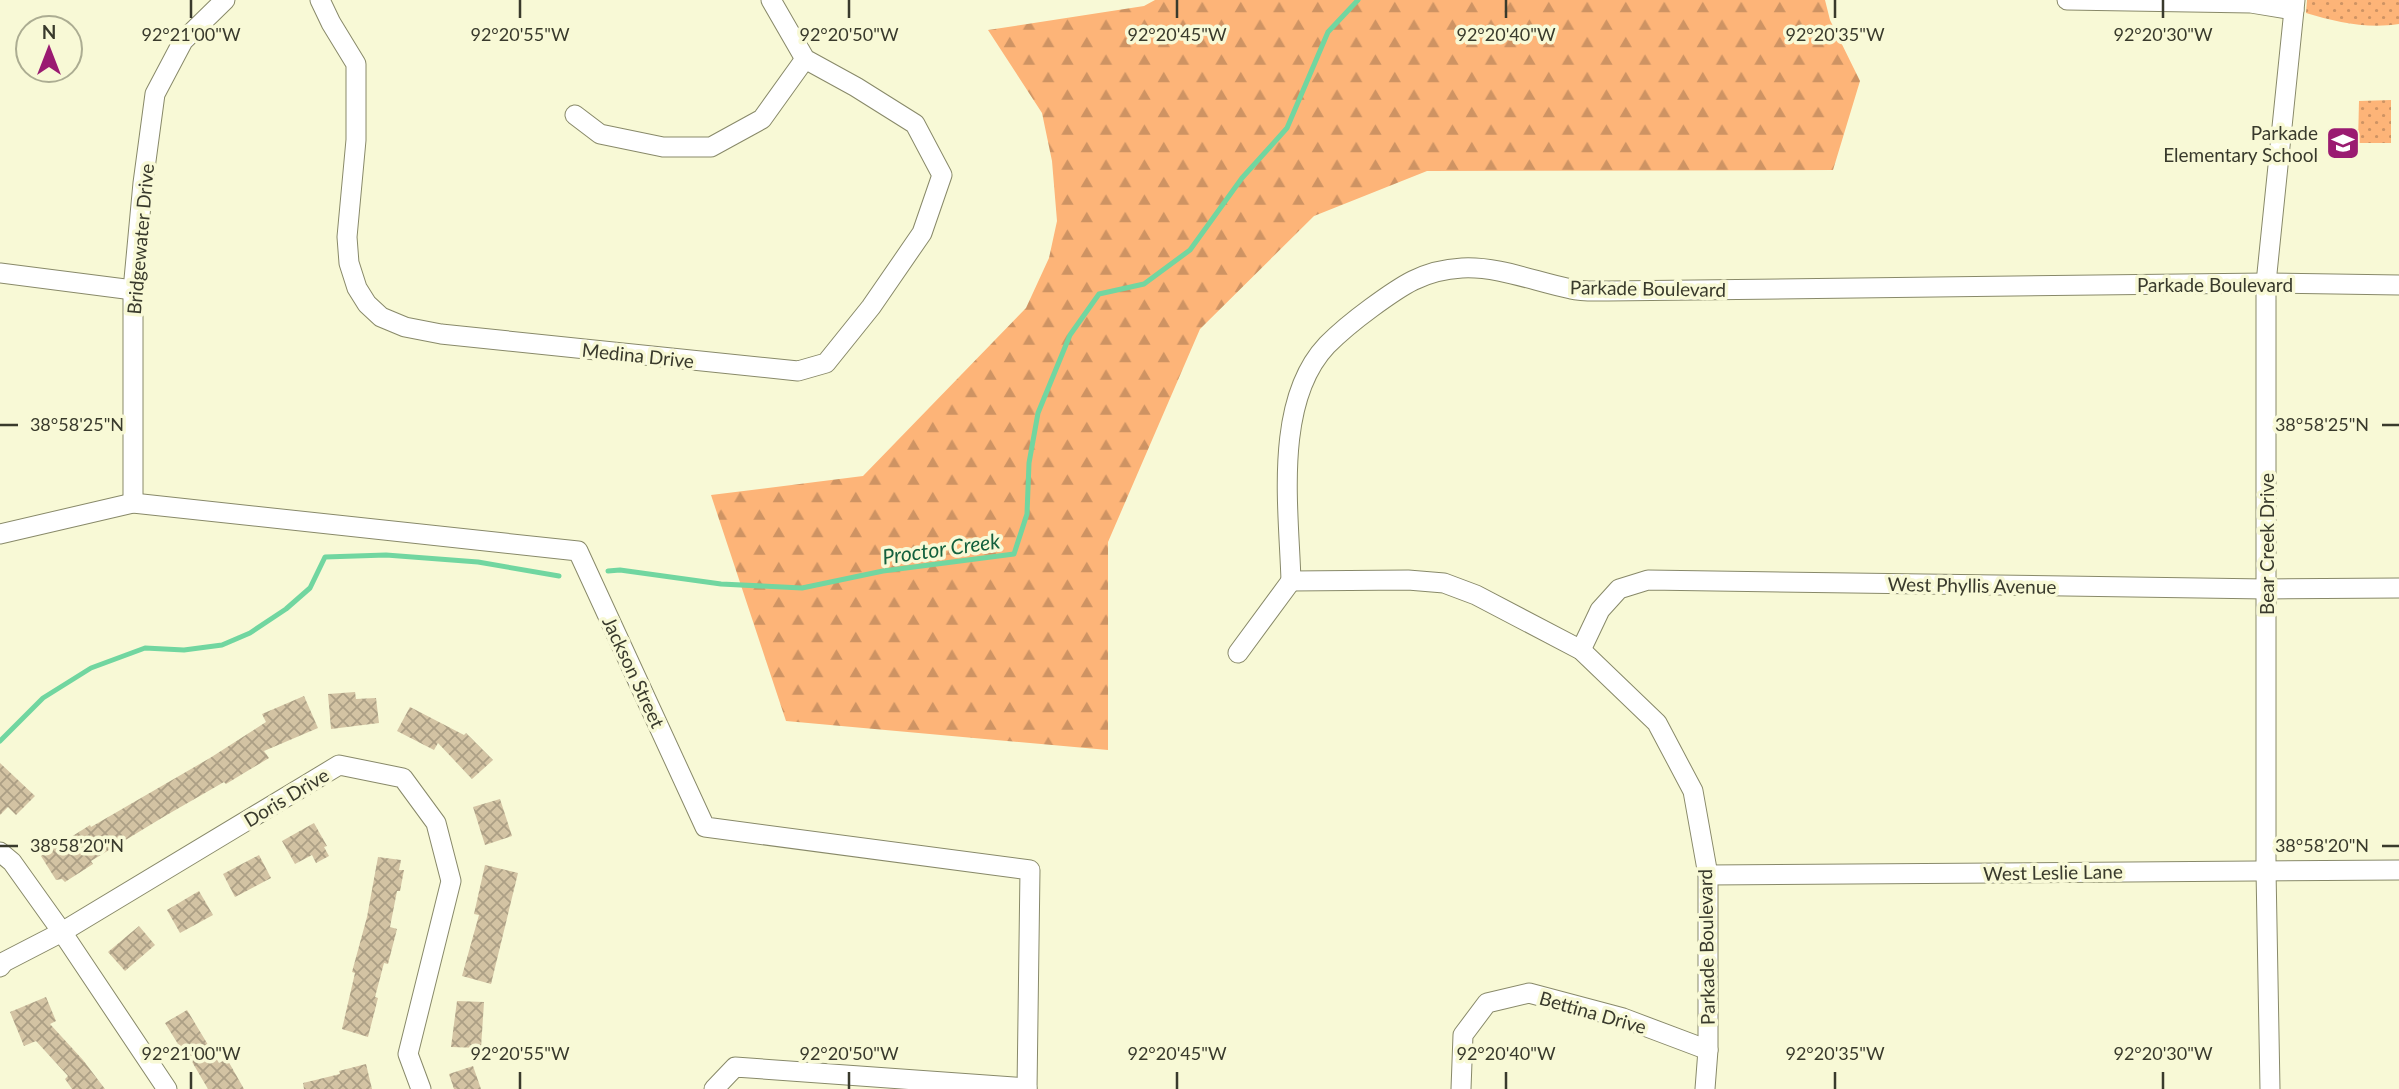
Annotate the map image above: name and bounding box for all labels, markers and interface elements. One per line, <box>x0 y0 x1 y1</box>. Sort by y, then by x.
north arrow <box>14 14 84 84</box>
text: N <box>42 20 56 43</box>
text: 92°21'00"W <box>141 23 241 45</box>
text: 92°20'55"W <box>470 23 570 45</box>
text: 92°20'50"W <box>799 23 899 45</box>
text: 92°20'45"W <box>1127 23 1227 45</box>
text: 92°20'40"W <box>1456 23 1556 45</box>
text: 92°20'35"W <box>1785 23 1885 45</box>
text: 92°20'30"W <box>2113 23 2213 45</box>
place label: Parkade Elementary School <box>2163 121 2318 166</box>
school or university icon: Parkade Elementary School <box>2324 124 2362 162</box>
street label: Bridgewater Drive <box>122 163 158 315</box>
street label: Parkade Boulevard <box>2137 273 2293 296</box>
street label: Parkade Boulevard <box>1570 275 1726 301</box>
street label: Medina Drive <box>581 338 695 372</box>
text: 38°58'25"N <box>30 413 124 435</box>
text: 38°58'25"N <box>2275 413 2369 435</box>
street label: Bear Creek Drive <box>2255 473 2278 615</box>
water label: Proctor Creek <box>881 527 1002 569</box>
street label: West Phyllis Avenue <box>1887 572 2057 598</box>
street label: Jackson Street <box>598 613 670 732</box>
street label: Doris Drive <box>239 763 333 831</box>
text: 38°58'20"N <box>30 834 124 856</box>
text: 38°58'20"N <box>2275 834 2369 856</box>
street label: West Leslie Lane <box>1983 859 2123 885</box>
street label: Parkade Boulevard <box>1693 869 1719 1025</box>
street label: Bettina Drive <box>1537 986 1649 1038</box>
text: 92°21'00"W <box>141 1042 241 1064</box>
text: 92°20'55"W <box>470 1042 570 1064</box>
text: 92°20'50"W <box>799 1042 899 1064</box>
text: 92°20'45"W <box>1127 1042 1227 1064</box>
text: 92°20'40"W <box>1456 1042 1556 1064</box>
text: 92°20'35"W <box>1785 1042 1885 1064</box>
text: 92°20'30"W <box>2113 1042 2213 1064</box>

